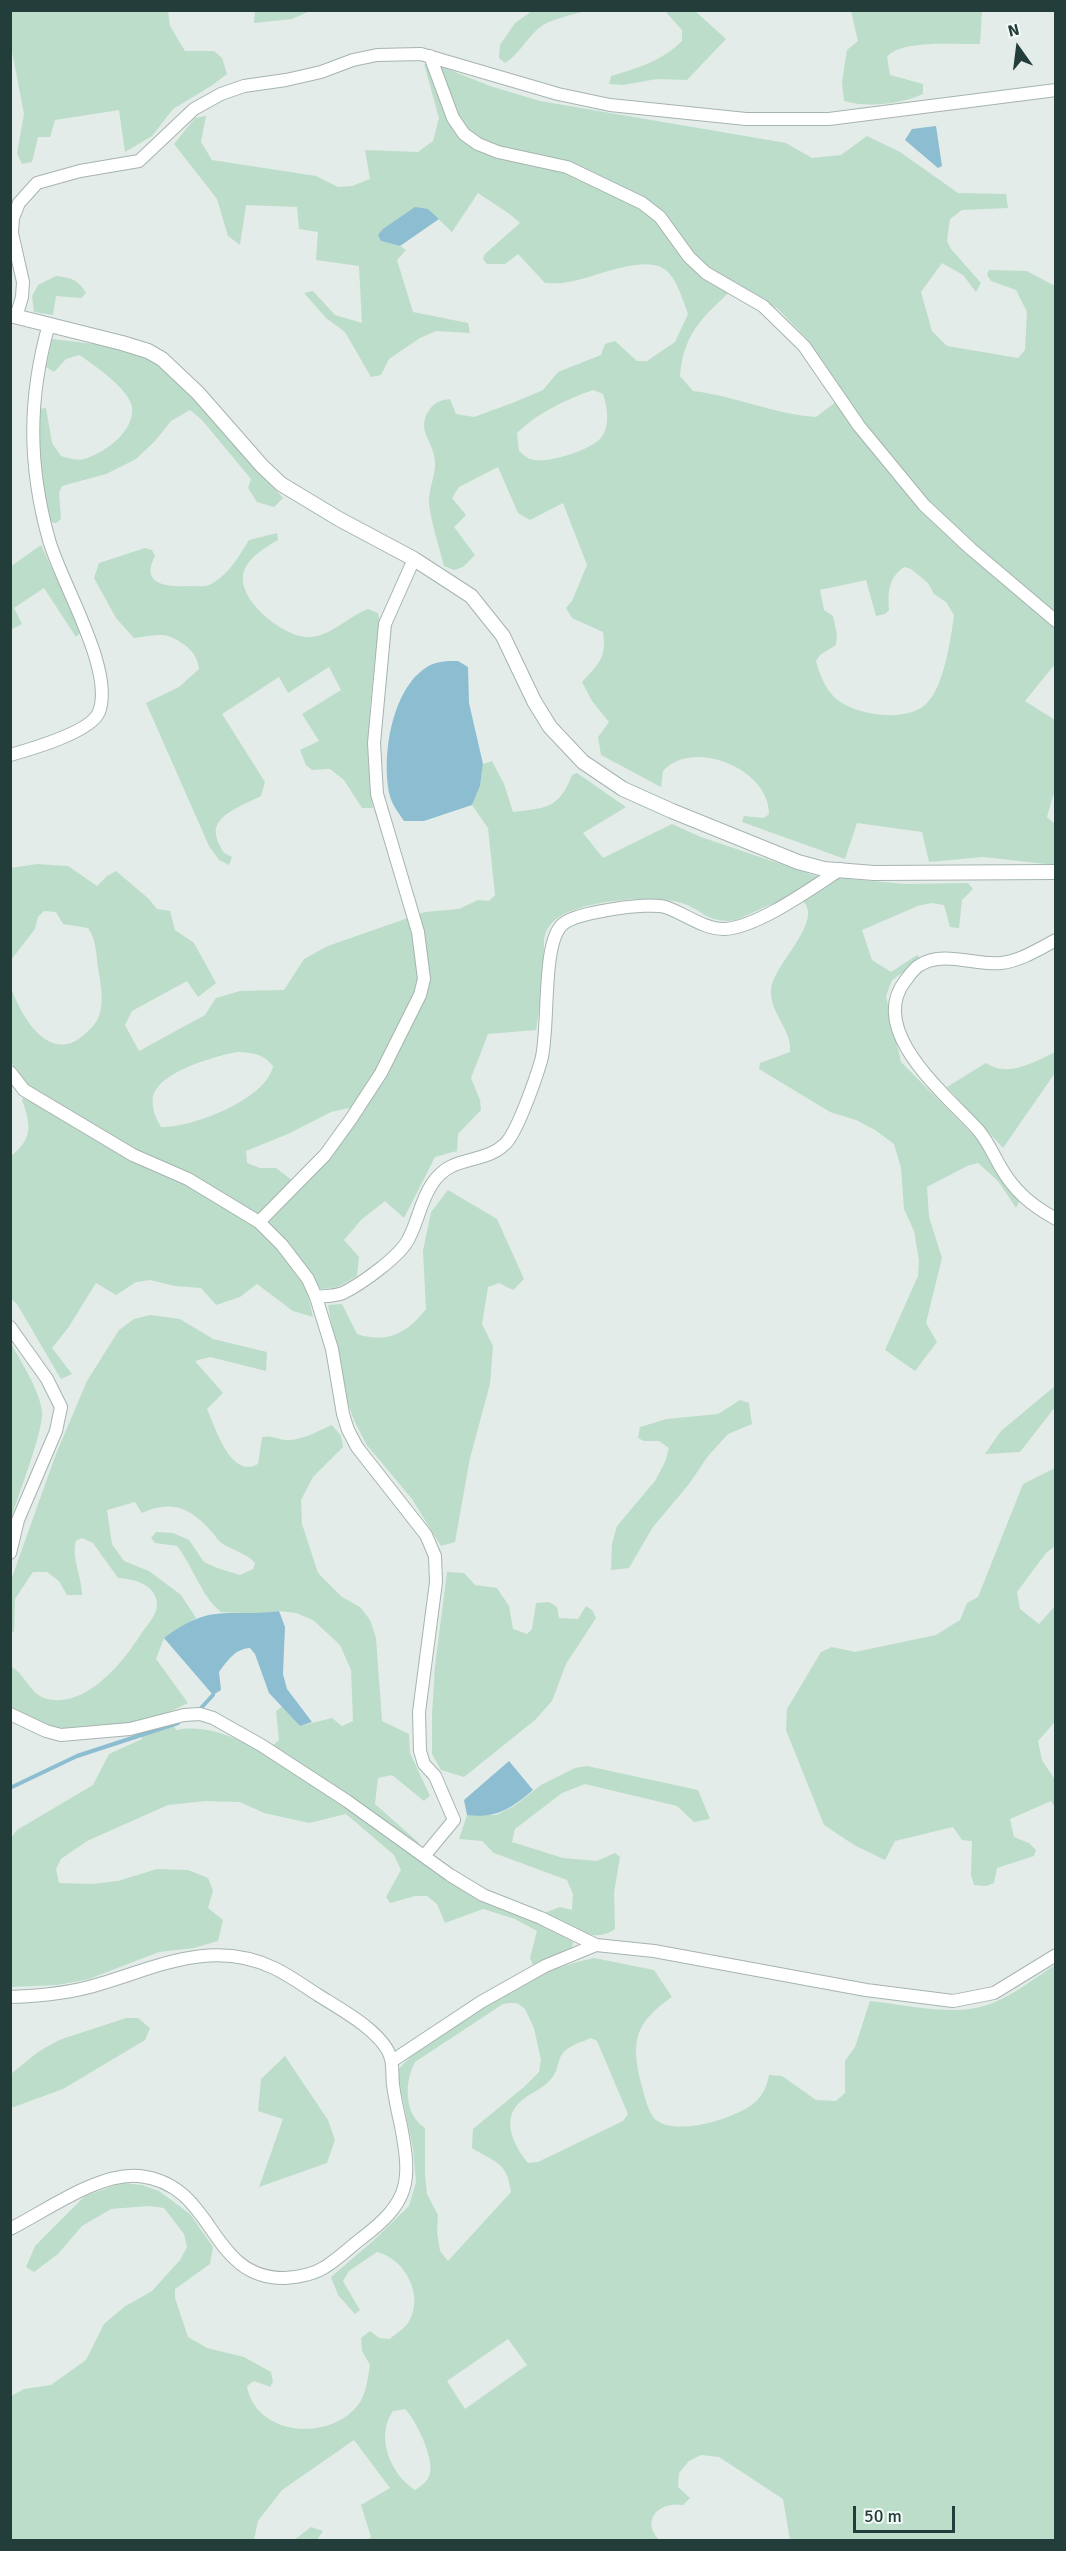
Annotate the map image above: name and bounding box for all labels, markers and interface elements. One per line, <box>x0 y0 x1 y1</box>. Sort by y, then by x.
north arrow <box>988 18 1048 78</box>
text: N <box>1006 19 1021 42</box>
scale bar <box>856 2494 958 2532</box>
text: 50 m <box>864 2505 902 2527</box>

